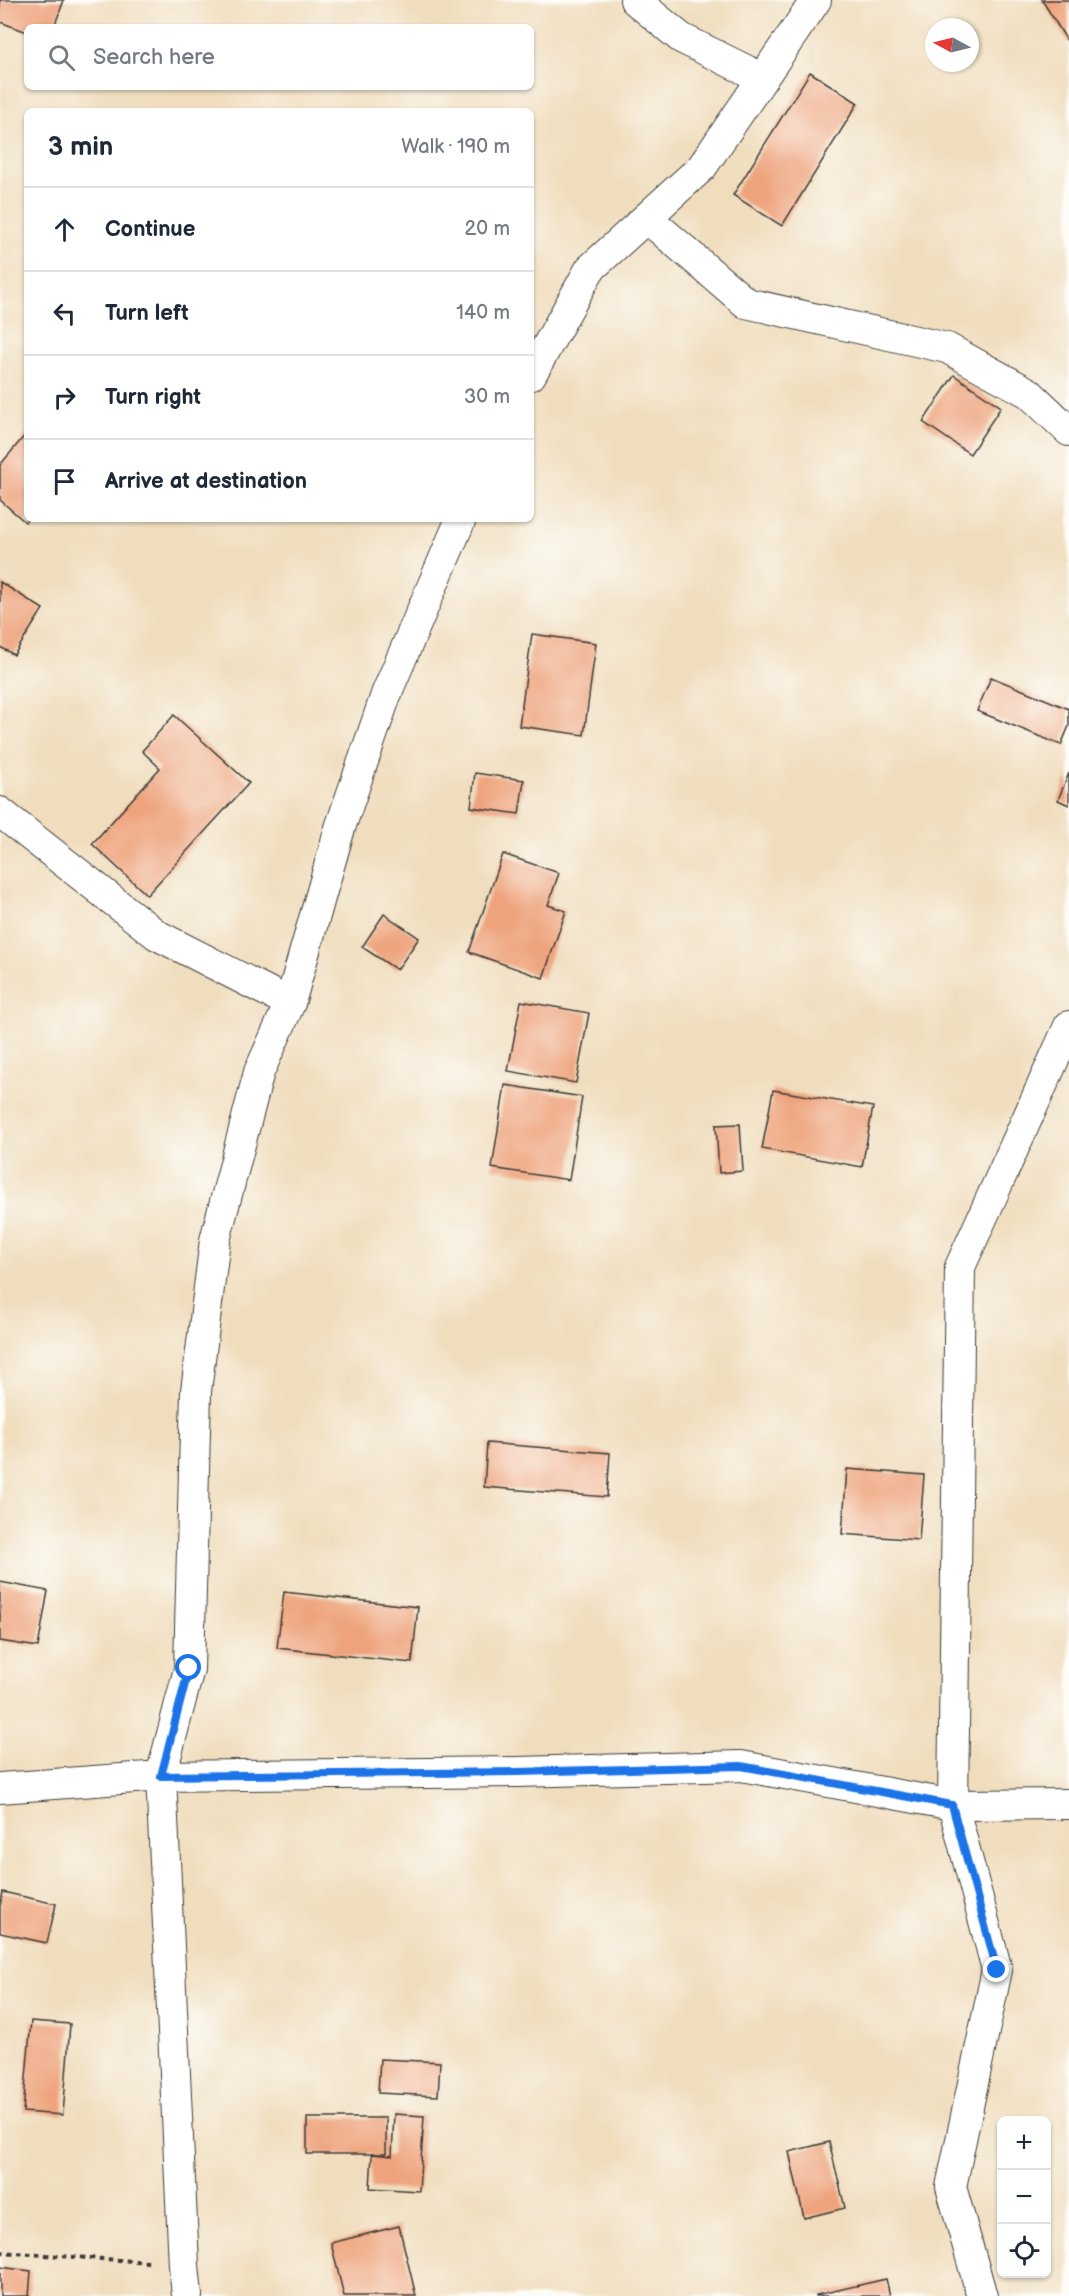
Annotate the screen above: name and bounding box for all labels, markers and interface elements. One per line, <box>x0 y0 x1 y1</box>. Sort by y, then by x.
north arrow <box>925 18 979 72</box>
search box <box>24 24 534 90</box>
icon: search <box>45 41 78 74</box>
text: Search here <box>93 44 215 71</box>
text: 3 min <box>48 132 113 163</box>
text: Walk · 190 m <box>401 135 510 159</box>
icon: ahead <box>48 213 81 246</box>
text: Continue <box>105 216 195 243</box>
text: 20 m <box>465 217 510 241</box>
icon: left <box>48 297 81 330</box>
text: Turn left <box>105 300 189 327</box>
text: 140 m <box>456 301 510 325</box>
icon: right <box>48 381 81 414</box>
text: Turn right <box>105 384 201 411</box>
text: 30 m <box>464 385 510 409</box>
icon: arrive <box>48 465 81 498</box>
text: Arrive at destination <box>105 468 307 495</box>
route start <box>175 1654 201 1680</box>
route end <box>983 1956 1009 1982</box>
map controls <box>997 2116 1051 2278</box>
button: + <box>997 2116 1051 2170</box>
button: − <box>997 2170 1051 2224</box>
button: locate <box>997 2224 1051 2278</box>

